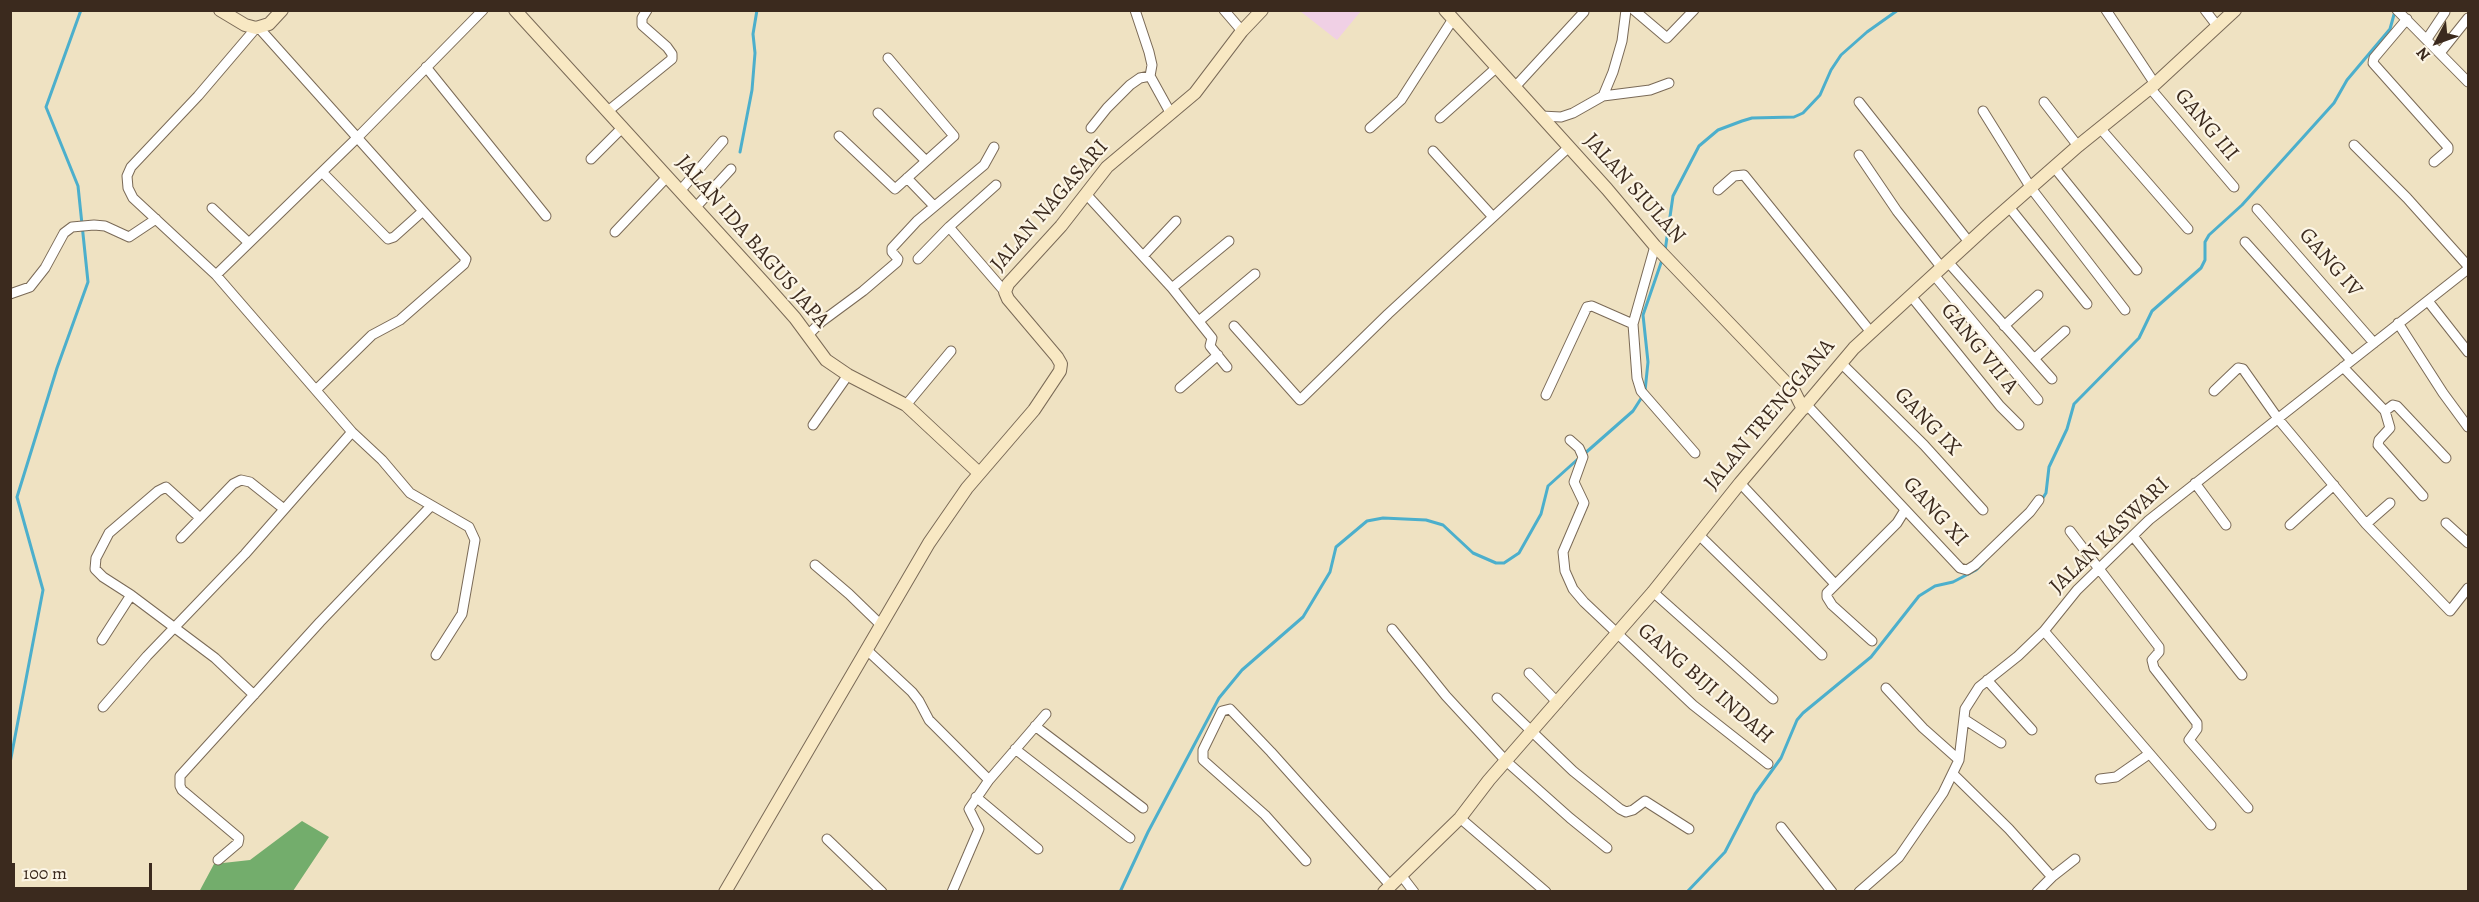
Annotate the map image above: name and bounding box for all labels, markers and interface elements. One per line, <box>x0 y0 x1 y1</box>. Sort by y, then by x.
north arrow <box>2407 12 2467 72</box>
text: N <box>2411 42 2436 65</box>
street label: GANG III <box>2168 84 2244 166</box>
street label: JALAN SIULAN <box>1578 128 1690 250</box>
street label: JALAN NAGASARI <box>986 135 1114 277</box>
street label: JALAN IDA BAGUS JAPA <box>670 150 834 334</box>
street label: GANG IV <box>2293 223 2367 303</box>
street label: GANG VII A <box>1934 298 2024 400</box>
street label: JALAN TRENGGANA <box>1699 334 1841 496</box>
street label: GANG IX <box>1888 382 1966 462</box>
street label: GANG XI <box>1897 472 1973 552</box>
street label: JALAN KASWARI <box>2045 472 2175 600</box>
street label: GANG BIJI INDAH <box>1632 618 1778 750</box>
scale bar <box>15 851 154 889</box>
text: 100 m <box>23 861 67 885</box>

